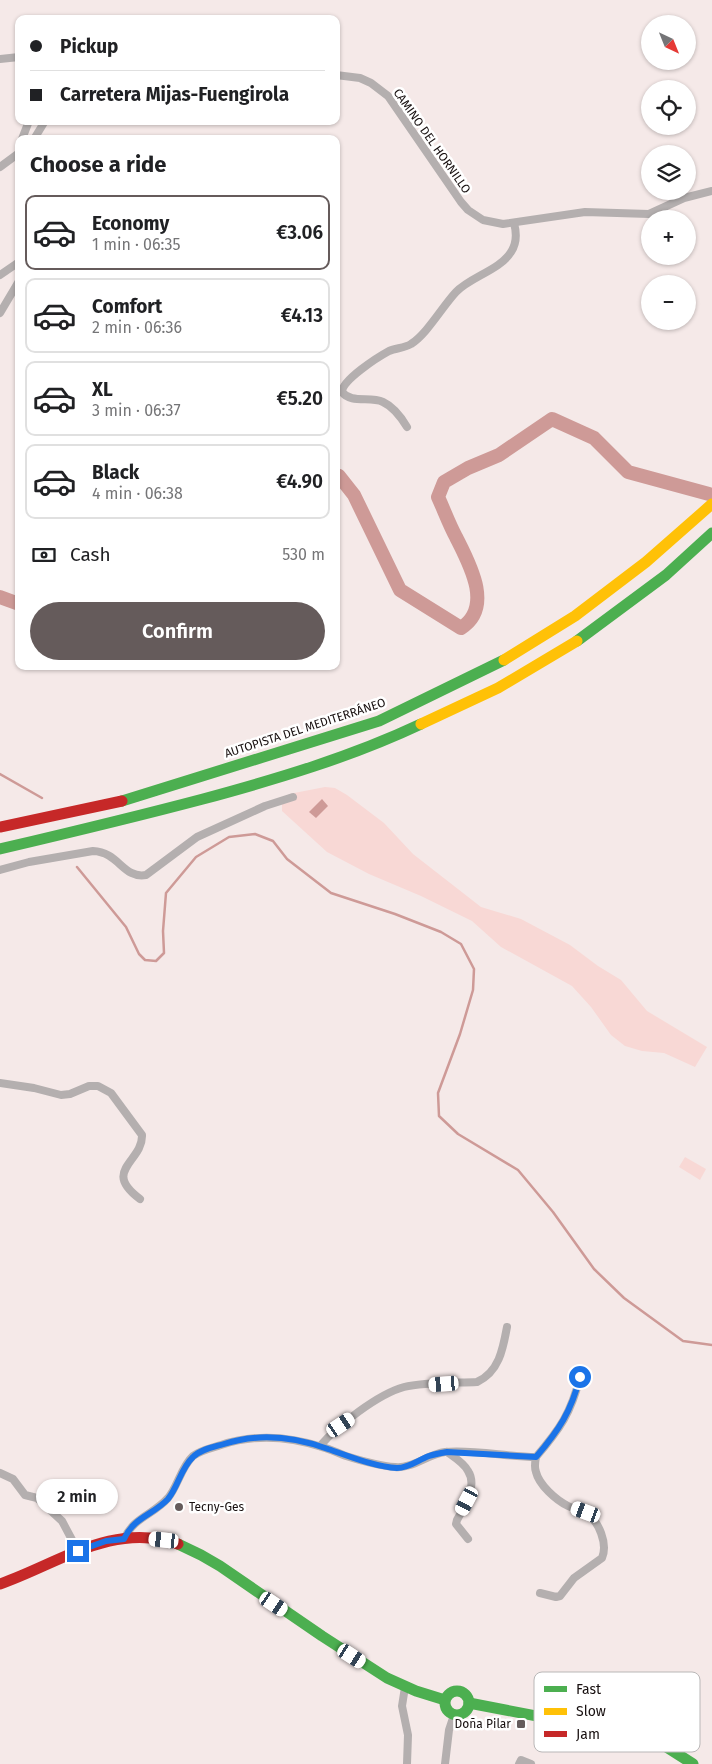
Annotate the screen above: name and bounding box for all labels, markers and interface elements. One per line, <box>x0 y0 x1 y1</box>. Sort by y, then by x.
north arrow <box>641 15 696 70</box>
map controls <box>641 15 696 330</box>
text: Pickup <box>60 35 118 58</box>
button: locate <box>641 80 696 135</box>
text: Carretera Mijas-Fuengirola <box>60 83 289 106</box>
street label: CAMINO DEL HORNILLO <box>391 86 473 196</box>
button: layers <box>641 145 696 200</box>
text: Choose a ride <box>30 151 166 178</box>
icon: car <box>32 210 77 255</box>
button: + <box>641 210 696 265</box>
text: Economy <box>92 212 169 235</box>
text: €3.06 <box>276 221 323 244</box>
text: 1 min · 06:35 <box>92 235 181 254</box>
button: − <box>641 275 696 330</box>
icon: car <box>32 293 77 338</box>
text: Comfort <box>92 295 162 318</box>
text: €4.13 <box>281 304 323 327</box>
text: 2 min · 06:36 <box>92 318 182 337</box>
icon: car <box>32 376 77 421</box>
text: XL <box>92 378 113 401</box>
text: €5.20 <box>277 387 323 410</box>
text: 3 min · 06:37 <box>92 401 181 420</box>
icon: car <box>32 459 77 504</box>
text: Black <box>92 461 139 484</box>
text: €4.90 <box>276 470 323 493</box>
text: 4 min · 06:38 <box>92 484 183 503</box>
icon: cash <box>30 541 58 569</box>
text: Cash <box>70 543 111 566</box>
text: 530 m <box>282 545 325 564</box>
button: Confirm <box>30 602 325 660</box>
street label: AUTOPISTA DEL MEDITERRÁNEO <box>222 694 387 761</box>
route start <box>569 1366 591 1388</box>
car <box>428 1375 459 1393</box>
car <box>324 1410 357 1440</box>
callout: 2 min <box>37 1478 119 1514</box>
car <box>453 1484 480 1518</box>
text: 2 min <box>57 1487 97 1506</box>
place label: Tecny-Ges <box>189 1500 245 1514</box>
car <box>569 1500 602 1524</box>
marker: Tecny-Ges <box>173 1501 185 1513</box>
car <box>148 1531 179 1549</box>
route end <box>67 1540 89 1562</box>
car <box>257 1589 290 1619</box>
car <box>335 1642 368 1670</box>
legend <box>534 1672 700 1752</box>
text: Fast <box>576 1681 602 1698</box>
text: Slow <box>576 1703 606 1720</box>
place label: Doña Pilar <box>455 1717 511 1731</box>
marker: Doña Pilar <box>515 1718 527 1730</box>
text: Jam <box>576 1726 600 1743</box>

